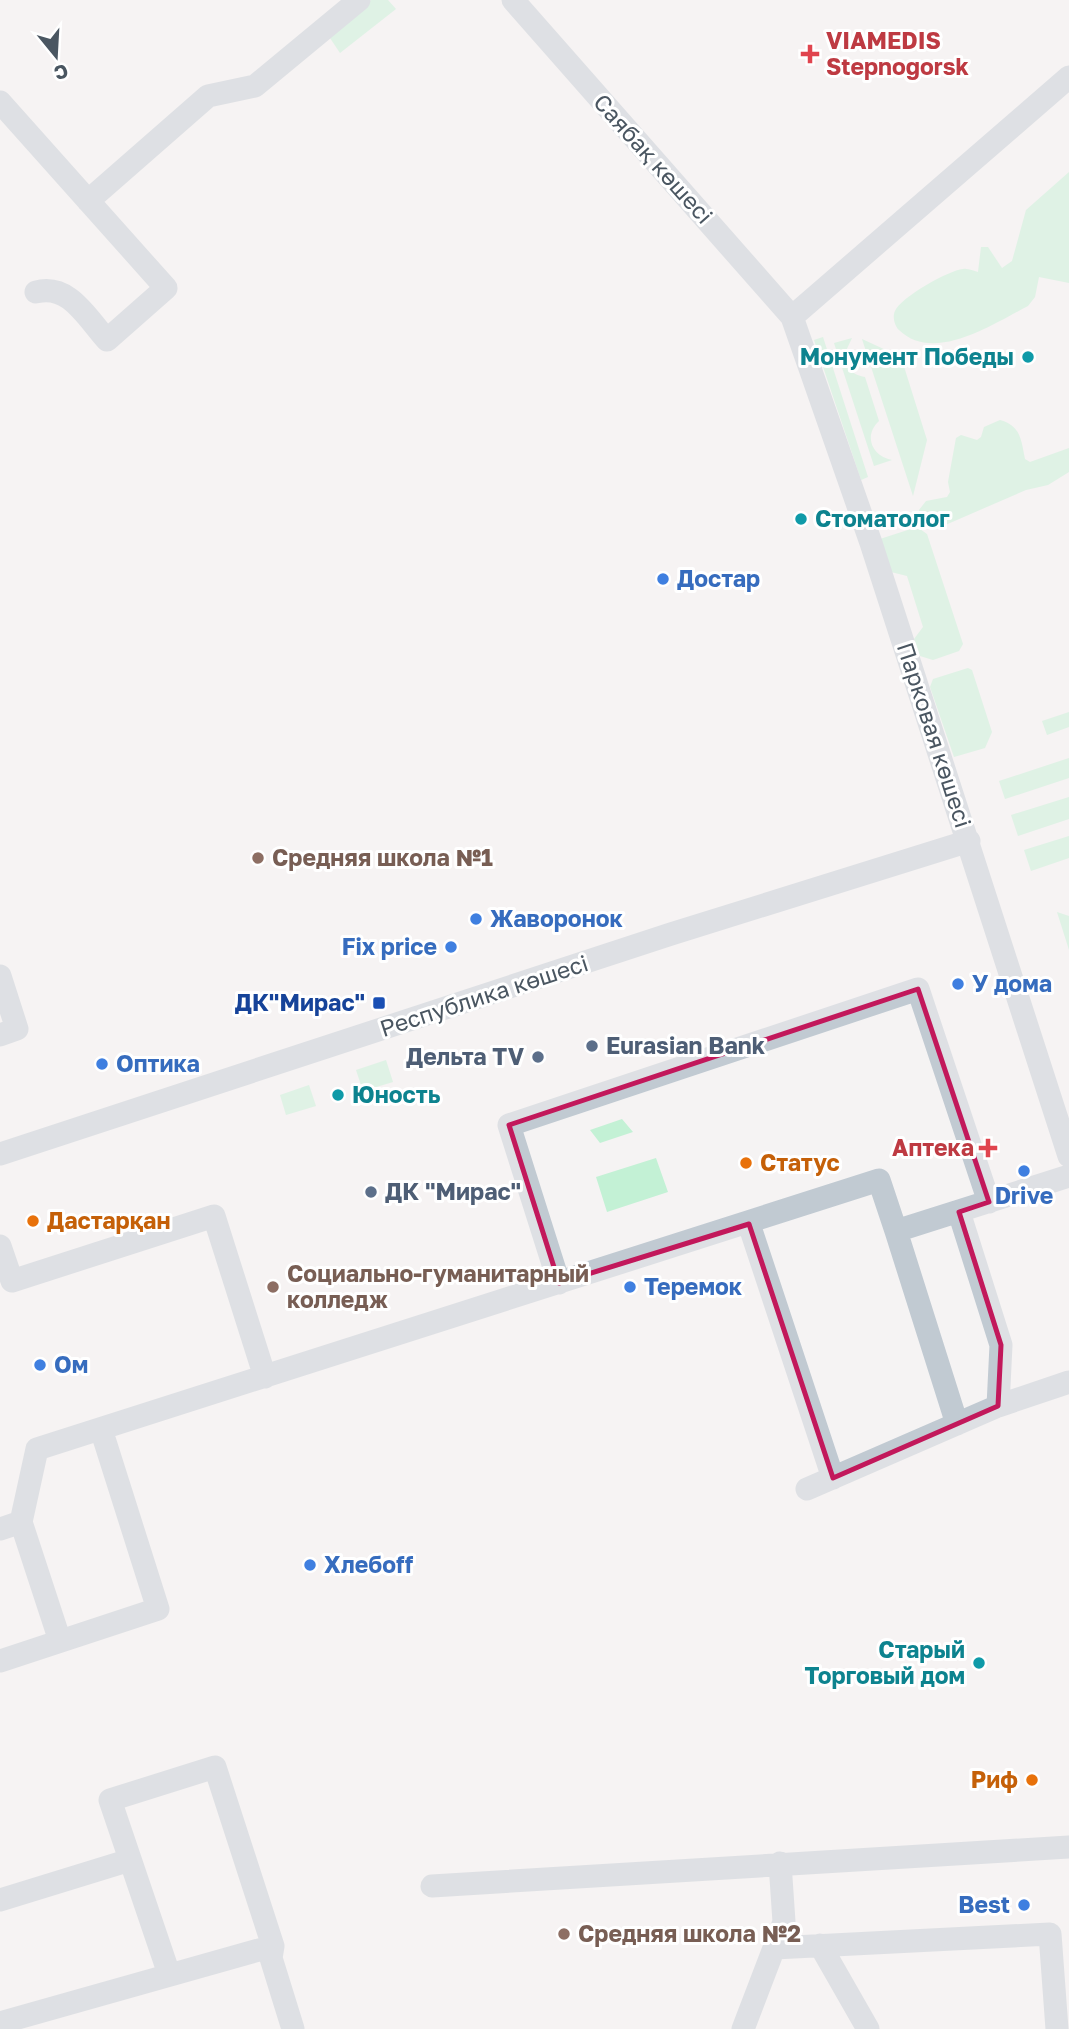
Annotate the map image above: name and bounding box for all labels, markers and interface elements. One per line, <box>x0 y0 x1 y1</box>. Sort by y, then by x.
north arrow <box>21 21 91 91</box>
place label: VIAMEDIS Stepnogorsk <box>826 26 970 80</box>
marker: VIAMEDIS Stepnogorsk <box>800 44 820 64</box>
text: С <box>51 60 71 86</box>
street label: Саябақ көшесі <box>588 88 719 229</box>
place label: Монумент Победы <box>800 342 1014 370</box>
marker: Монумент Победы <box>1020 349 1036 365</box>
place label: Стоматолог <box>815 504 950 532</box>
marker: Стоматолог <box>793 511 809 527</box>
place label: Достар <box>677 564 760 592</box>
marker: Достар <box>655 571 671 587</box>
street label: Парковая көшесі <box>892 639 978 831</box>
place label: Средняя школа №1 <box>272 843 493 871</box>
marker: Средняя школа №1 <box>250 850 266 866</box>
place label: Жаворонок <box>490 904 623 932</box>
marker: Жаворонок <box>468 911 484 927</box>
place label: Fix price <box>342 932 437 960</box>
marker: Fix price <box>443 939 459 955</box>
street label: Республика көшесі <box>376 948 591 1042</box>
place label: У дома <box>972 969 1052 997</box>
marker: У дома <box>950 976 966 992</box>
place label: ДК"Мирас" <box>235 988 365 1016</box>
marker: ДК"Мирас" <box>371 995 387 1011</box>
place label: Eurasian Bank <box>606 1031 766 1059</box>
marker: Eurasian Bank <box>584 1038 600 1054</box>
place label: Дельта TV <box>406 1042 525 1070</box>
place label: Оптика <box>116 1049 200 1077</box>
marker: Дельта TV <box>530 1049 546 1065</box>
marker: Оптика <box>94 1056 110 1072</box>
place label: Юность <box>352 1080 441 1108</box>
marker: Юность <box>330 1087 346 1103</box>
place label: Аптека <box>892 1133 974 1161</box>
marker: Аптека <box>980 1140 996 1156</box>
place label: Статус <box>760 1148 840 1176</box>
marker: Статус <box>738 1155 754 1171</box>
marker: Drive <box>1016 1163 1032 1179</box>
place label: ДК "Мирас" <box>385 1177 521 1205</box>
place label: Drive <box>995 1181 1053 1209</box>
marker: ДК "Мирас" <box>363 1184 379 1200</box>
place label: Дастарқан <box>47 1206 170 1234</box>
marker: Дастарқан <box>25 1213 41 1229</box>
place label: Социально-гуманитарный колледж <box>287 1259 589 1313</box>
place label: Теремок <box>644 1272 743 1300</box>
marker: Социально-гуманитарный колледж <box>265 1279 281 1295</box>
marker: Теремок <box>622 1279 638 1295</box>
place label: Ом <box>54 1350 88 1378</box>
marker: Ом <box>32 1357 48 1373</box>
place label: Хлебoff <box>324 1550 414 1578</box>
marker: Хлебoff <box>302 1557 318 1573</box>
place label: Старый Торговый дом <box>805 1635 965 1689</box>
marker: Старый Торговый дом <box>971 1655 987 1671</box>
place label: Риф <box>971 1765 1018 1793</box>
marker: Риф <box>1024 1772 1040 1788</box>
place label: Best <box>958 1890 1010 1918</box>
marker: Best <box>1016 1897 1032 1913</box>
place label: Средняя школа №2 <box>578 1919 801 1947</box>
marker: Средняя школа №2 <box>556 1926 572 1942</box>

